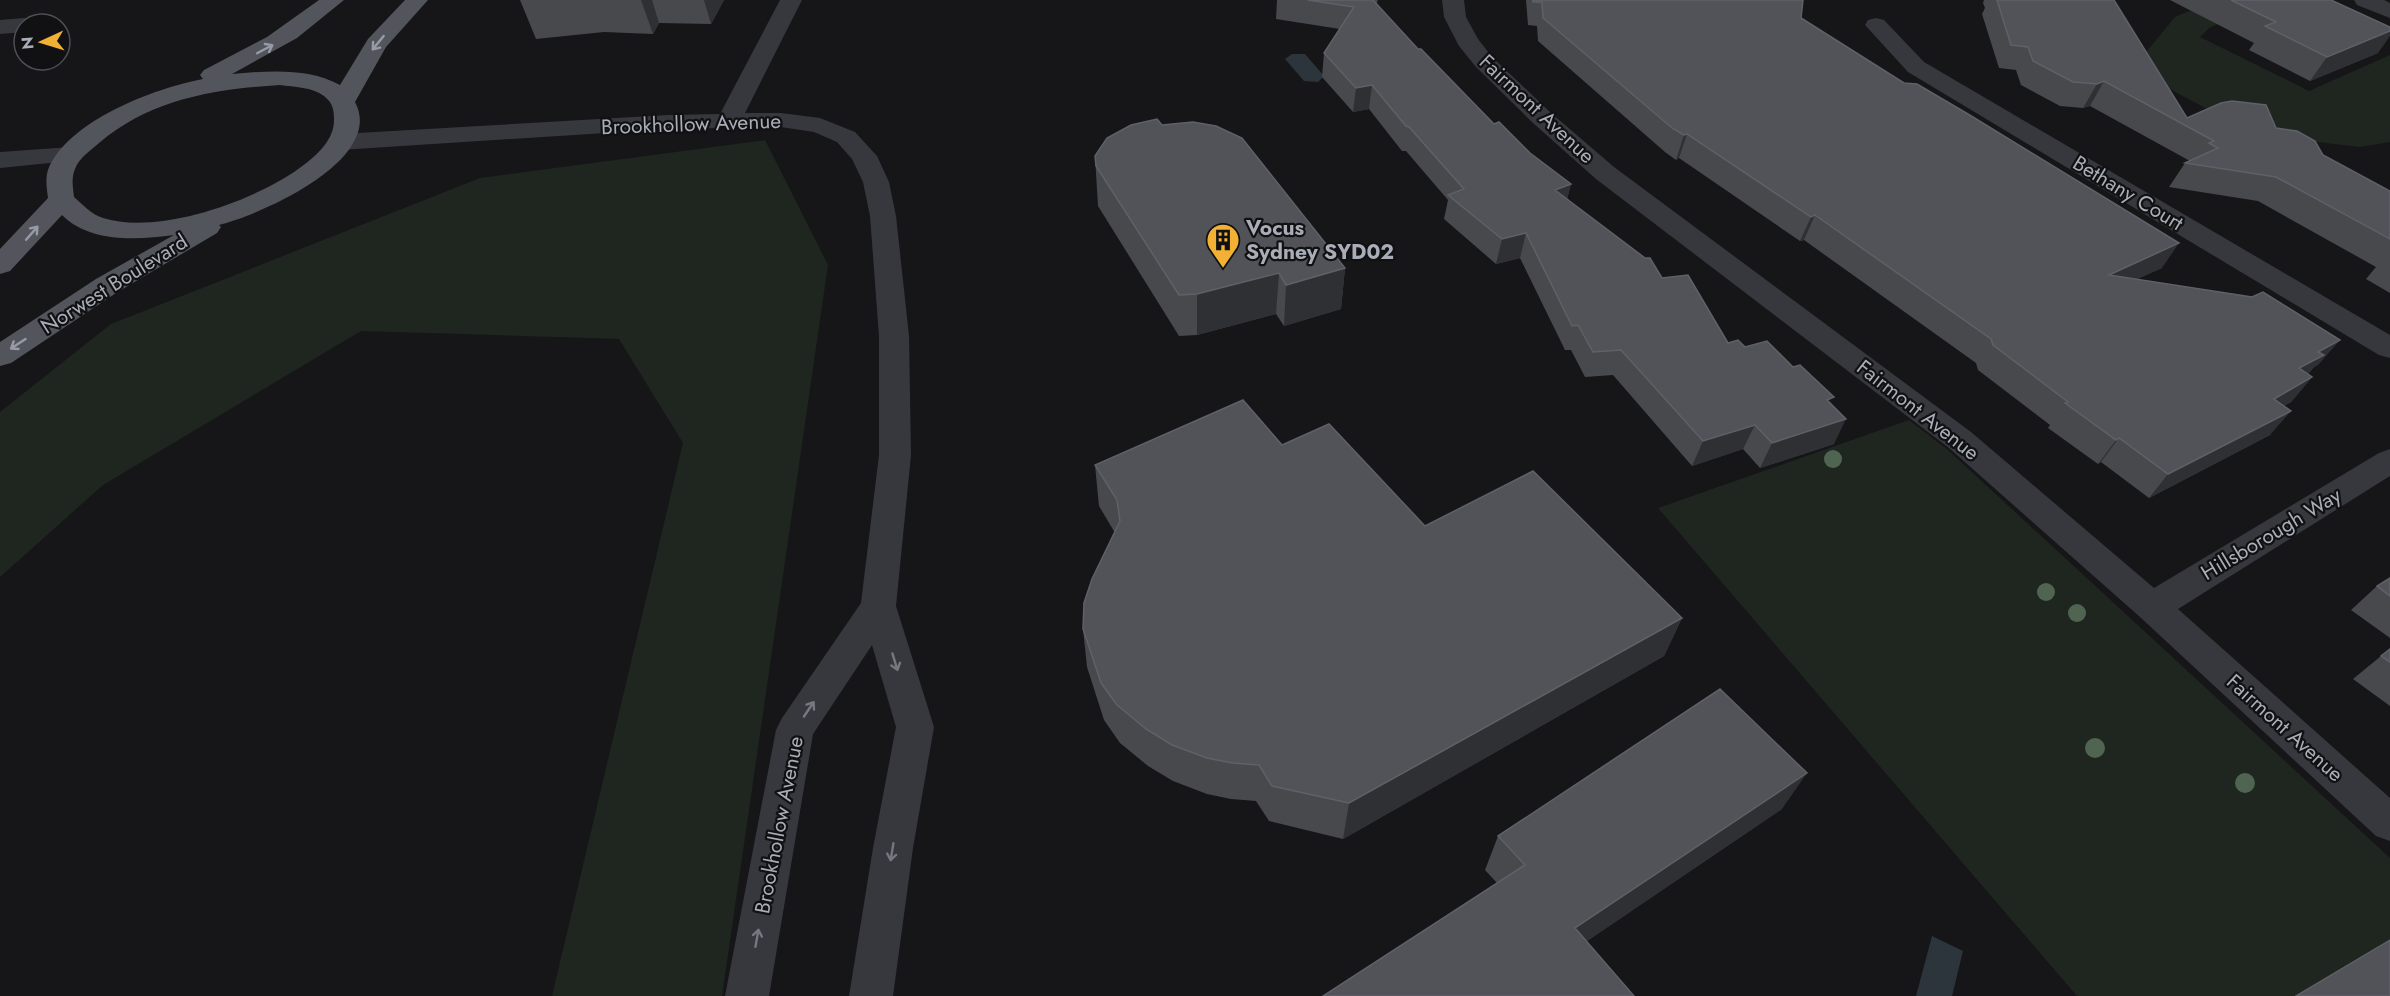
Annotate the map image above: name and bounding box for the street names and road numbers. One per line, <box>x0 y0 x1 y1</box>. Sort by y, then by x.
street label: Fairmont Avenue <box>1473 47 1602 171</box>
street label: Brookhollow Avenue <box>600 106 782 142</box>
street label: Bethany Court <box>2067 148 2189 238</box>
street label: Norwest Boulevard <box>35 227 193 341</box>
street label: Fairmont Avenue <box>1850 353 1986 468</box>
street label: Hillsborough Way <box>2195 480 2347 588</box>
street label: Fairmont Avenue <box>2220 667 2350 789</box>
street label: Brookhollow Avenue <box>747 734 811 916</box>

